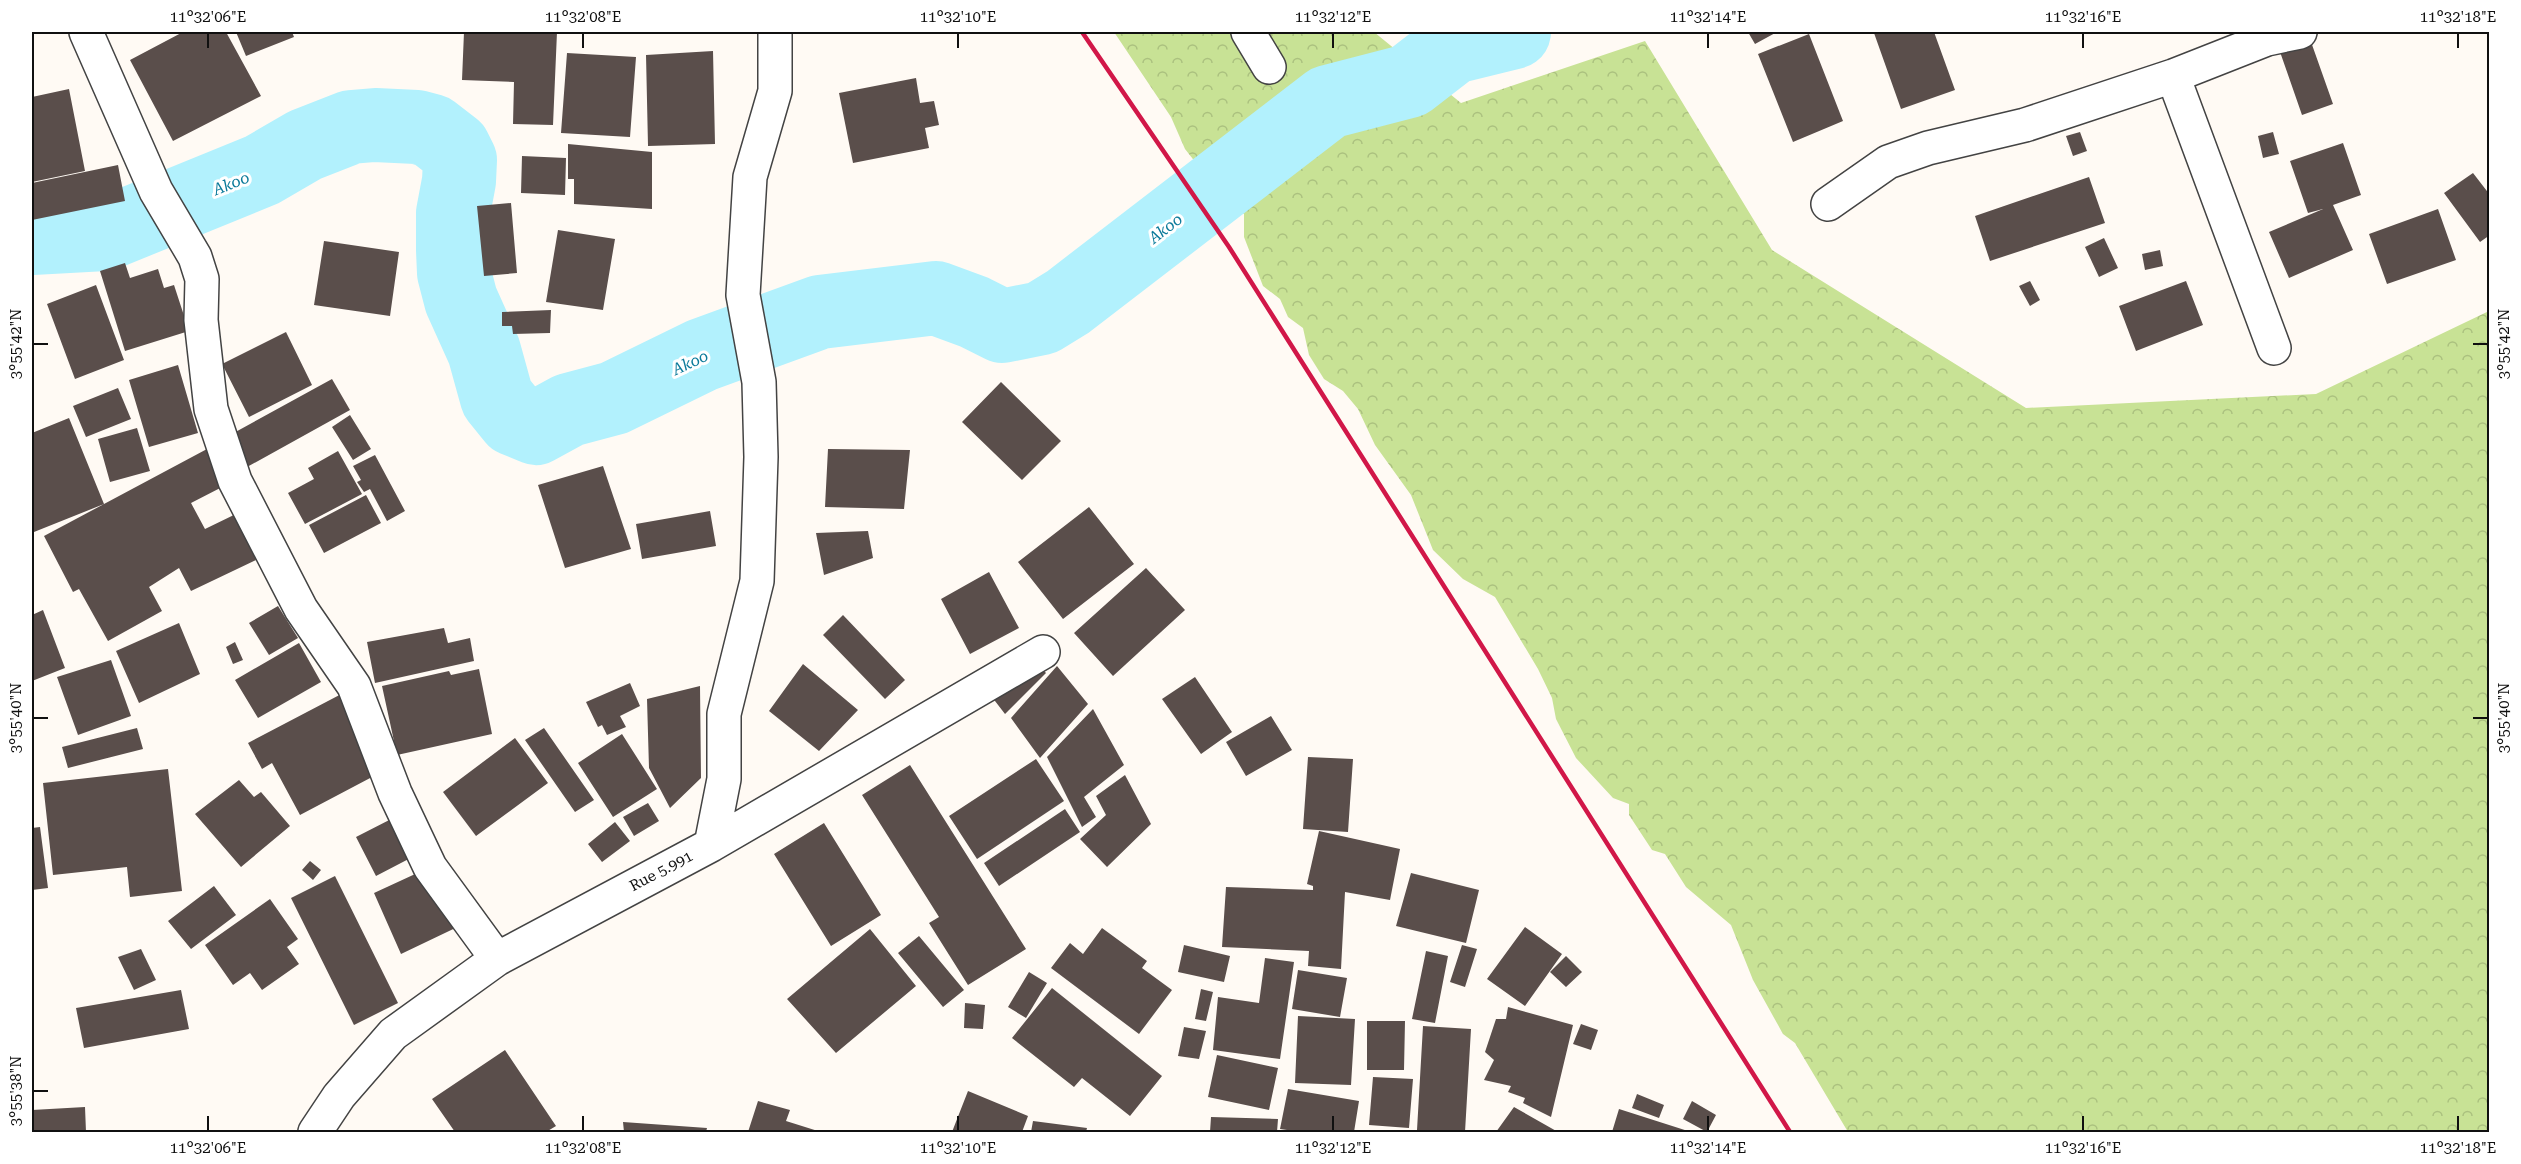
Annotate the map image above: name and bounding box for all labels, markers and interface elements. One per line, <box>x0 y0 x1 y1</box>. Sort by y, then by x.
text: 11°32'06"E <box>170 8 246 26</box>
text: 11°32'08"E <box>545 8 621 26</box>
text: 11°32'10"E <box>920 8 996 26</box>
text: 11°32'12"E <box>1295 8 1371 26</box>
text: 11°32'14"E <box>1670 8 1746 26</box>
text: 11°32'16"E <box>2045 8 2121 26</box>
text: 11°32'18"E <box>2420 8 2496 26</box>
water label: Akoo <box>209 168 252 200</box>
water label: Akoo <box>1144 209 1186 248</box>
text: 3°55'42"N <box>7 309 25 379</box>
text: 3°55'42"N <box>2495 309 2513 379</box>
water label: Akoo <box>668 346 711 379</box>
text: 3°55'40"N <box>7 683 25 753</box>
text: 3°55'40"N <box>2495 683 2513 753</box>
street label: Rue 5.991 <box>626 847 696 895</box>
text: 3°55'38"N <box>7 1056 25 1126</box>
text: 11°32'06"E <box>170 1139 246 1157</box>
text: 11°32'08"E <box>545 1139 621 1157</box>
text: 11°32'10"E <box>920 1139 996 1157</box>
text: 11°32'12"E <box>1295 1139 1371 1157</box>
text: 11°32'14"E <box>1670 1139 1746 1157</box>
text: 11°32'16"E <box>2045 1139 2121 1157</box>
text: 11°32'18"E <box>2420 1139 2496 1157</box>

